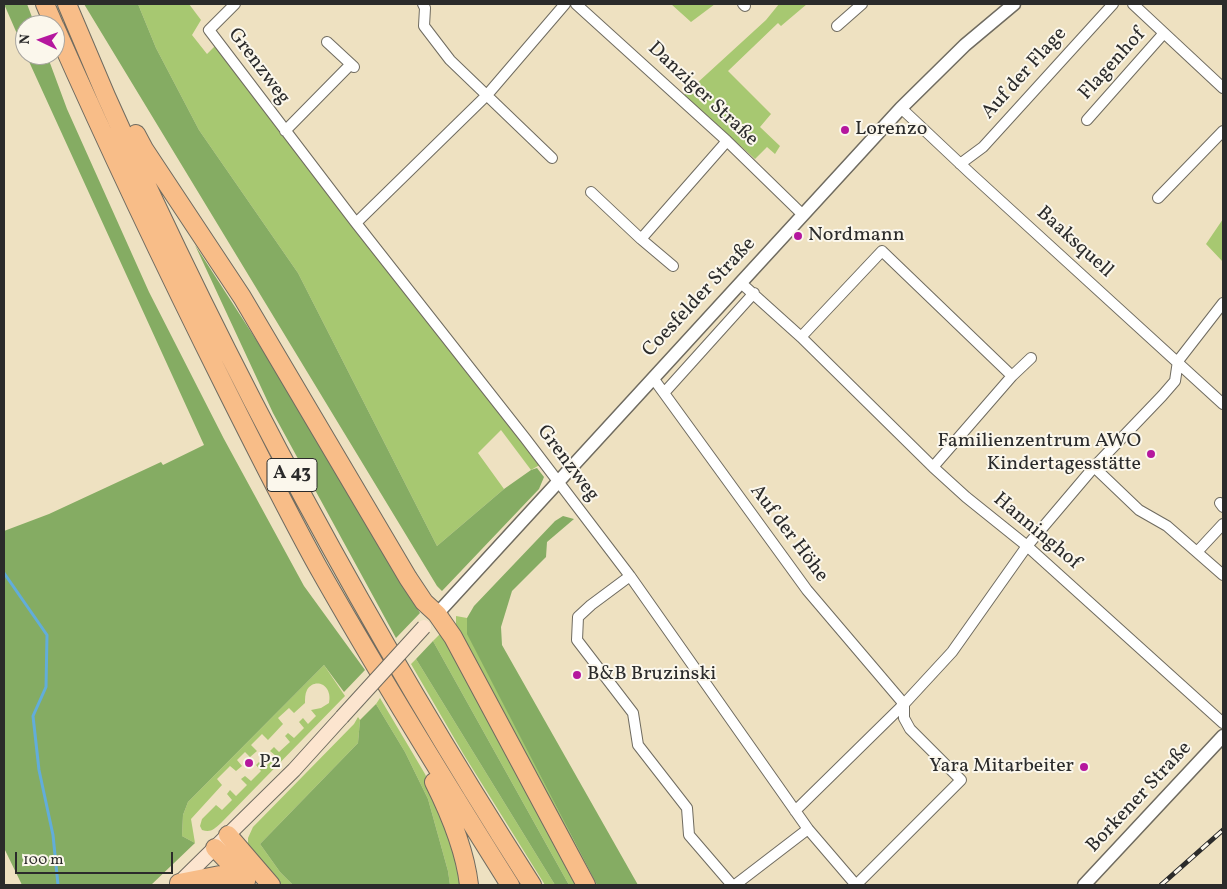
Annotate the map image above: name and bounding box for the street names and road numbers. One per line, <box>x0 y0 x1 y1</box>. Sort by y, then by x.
street label: Auf der Flage <box>977 23 1073 125</box>
street label: Grenzweg <box>222 24 294 110</box>
street label: Flagenhof <box>1075 24 1151 106</box>
street label: Danziger Straße <box>642 38 762 152</box>
street label: Baaksquell <box>1030 202 1118 284</box>
street label: Coesfelder Straße <box>638 233 762 363</box>
street label: Grenzweg <box>531 421 603 507</box>
road number: A 43 <box>267 458 317 492</box>
street label: Auf der Höhe <box>744 481 832 587</box>
street label: Hanninghof <box>988 489 1084 575</box>
street label: Borkener Straße <box>1082 737 1198 859</box>

